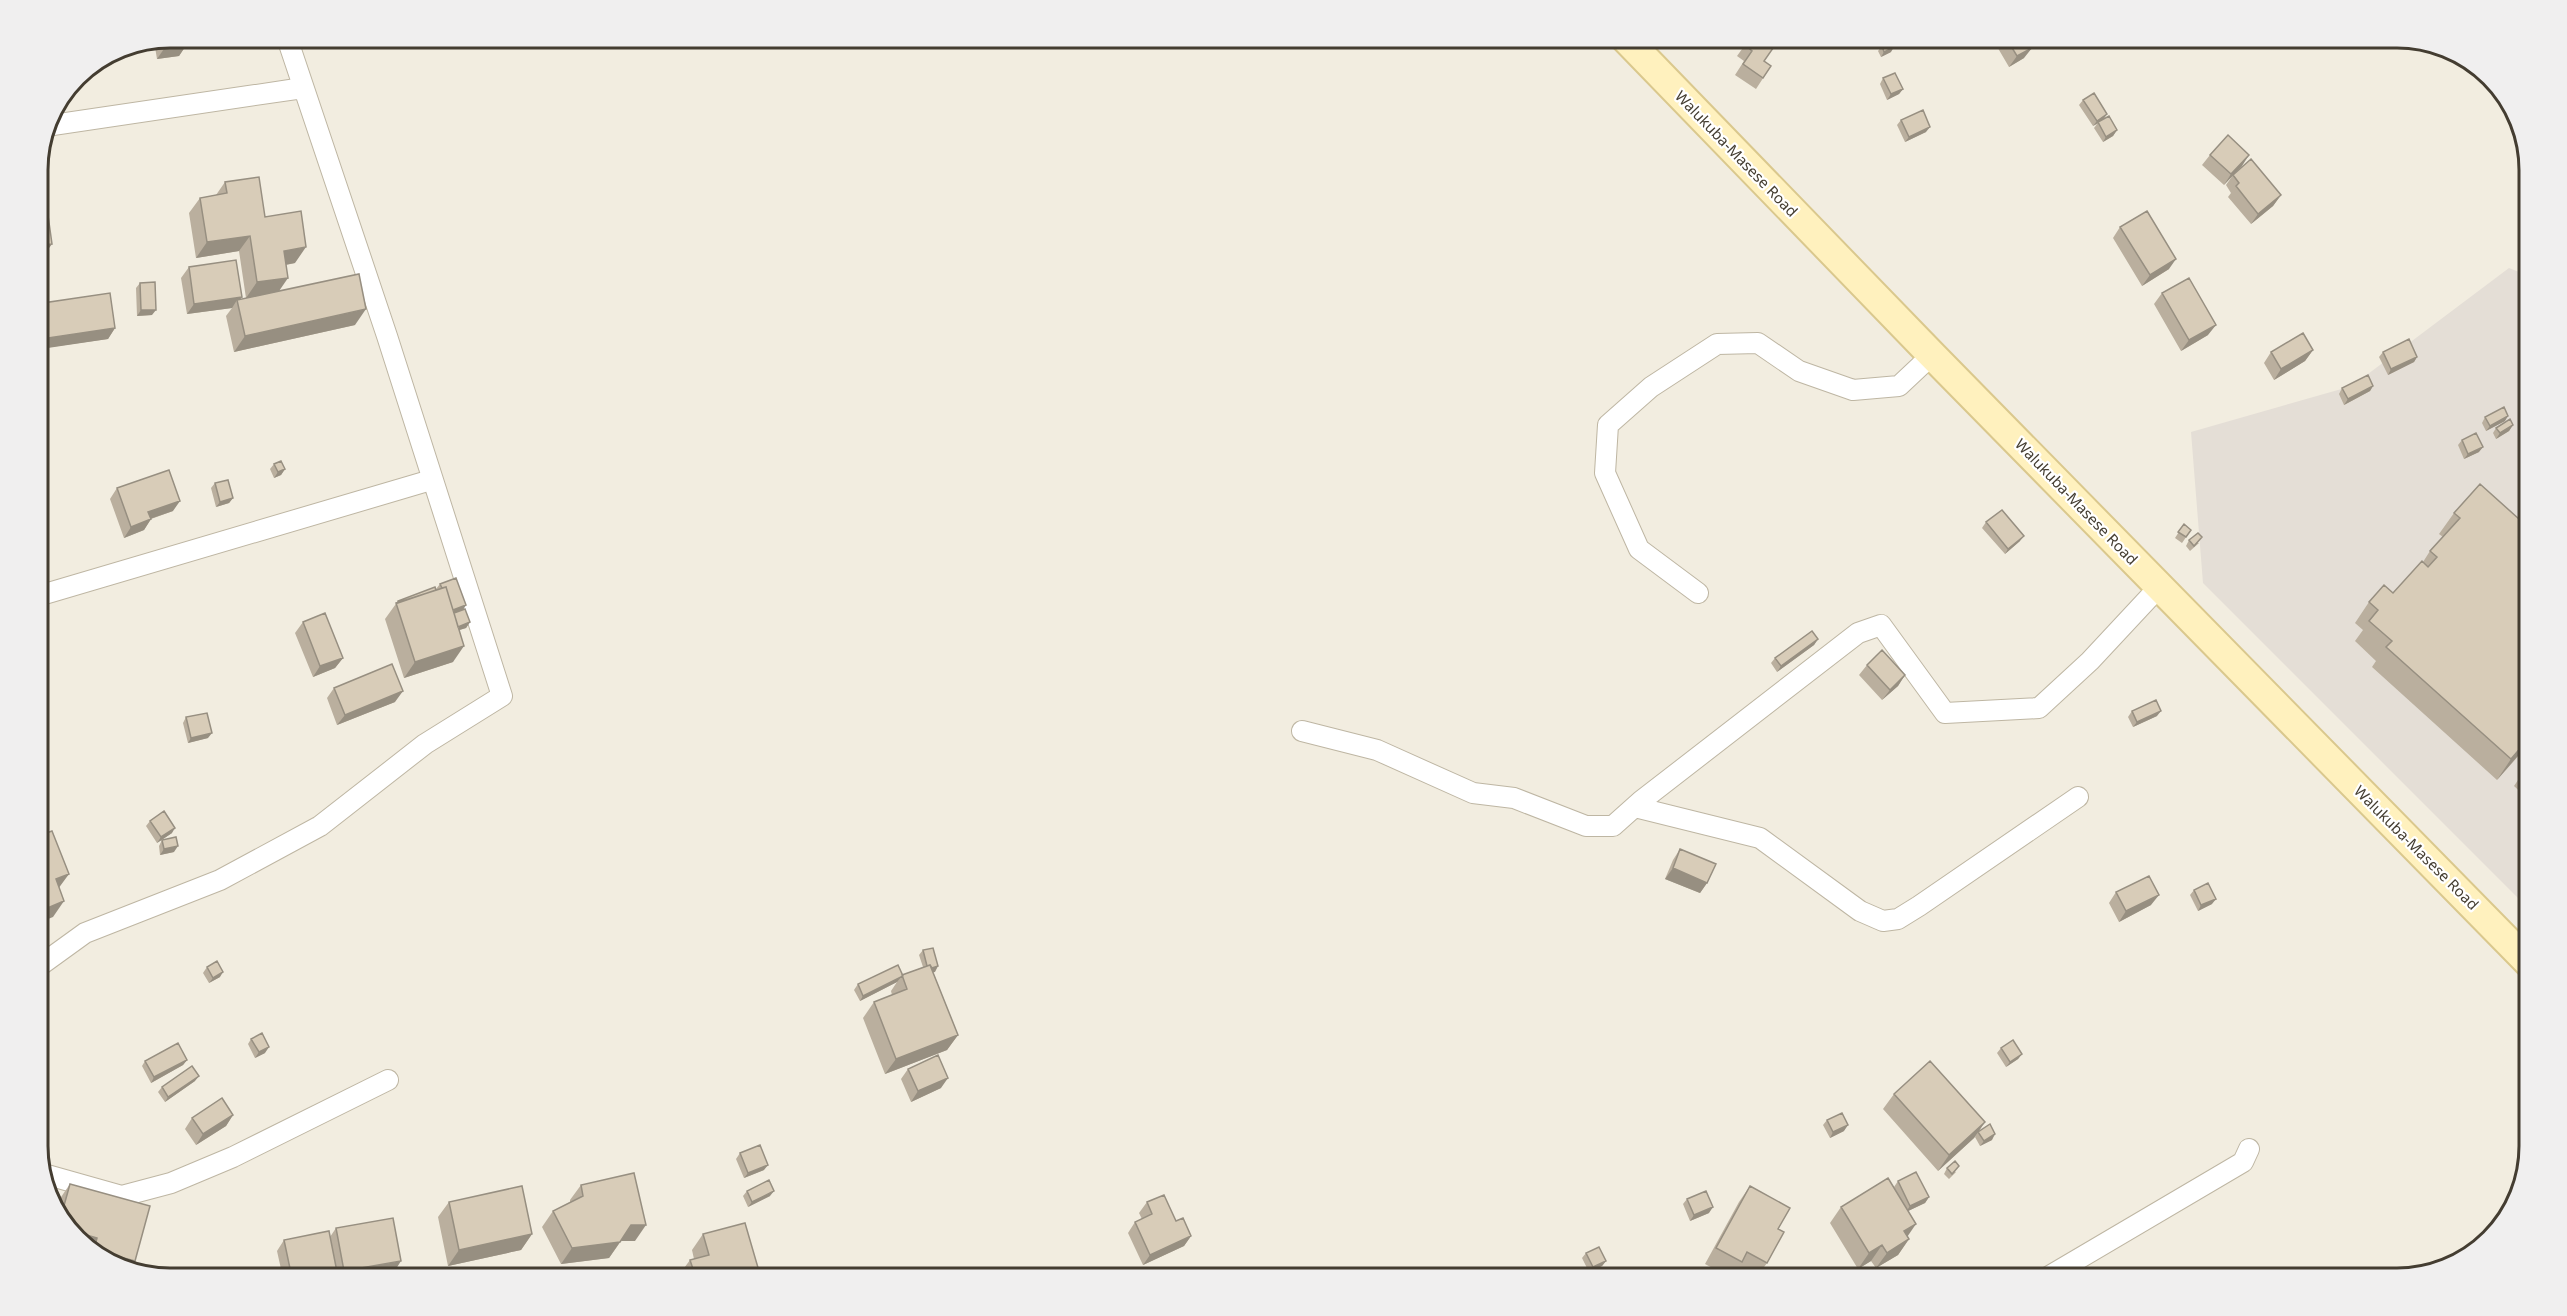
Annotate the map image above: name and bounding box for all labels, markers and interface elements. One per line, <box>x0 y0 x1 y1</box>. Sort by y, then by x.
street label: Walukuba-Masese Road <box>1671 86 1802 221</box>
street label: Walukuba-Masese Road <box>2011 434 2142 569</box>
street label: Walukuba-Masese Road <box>2350 781 2483 914</box>

